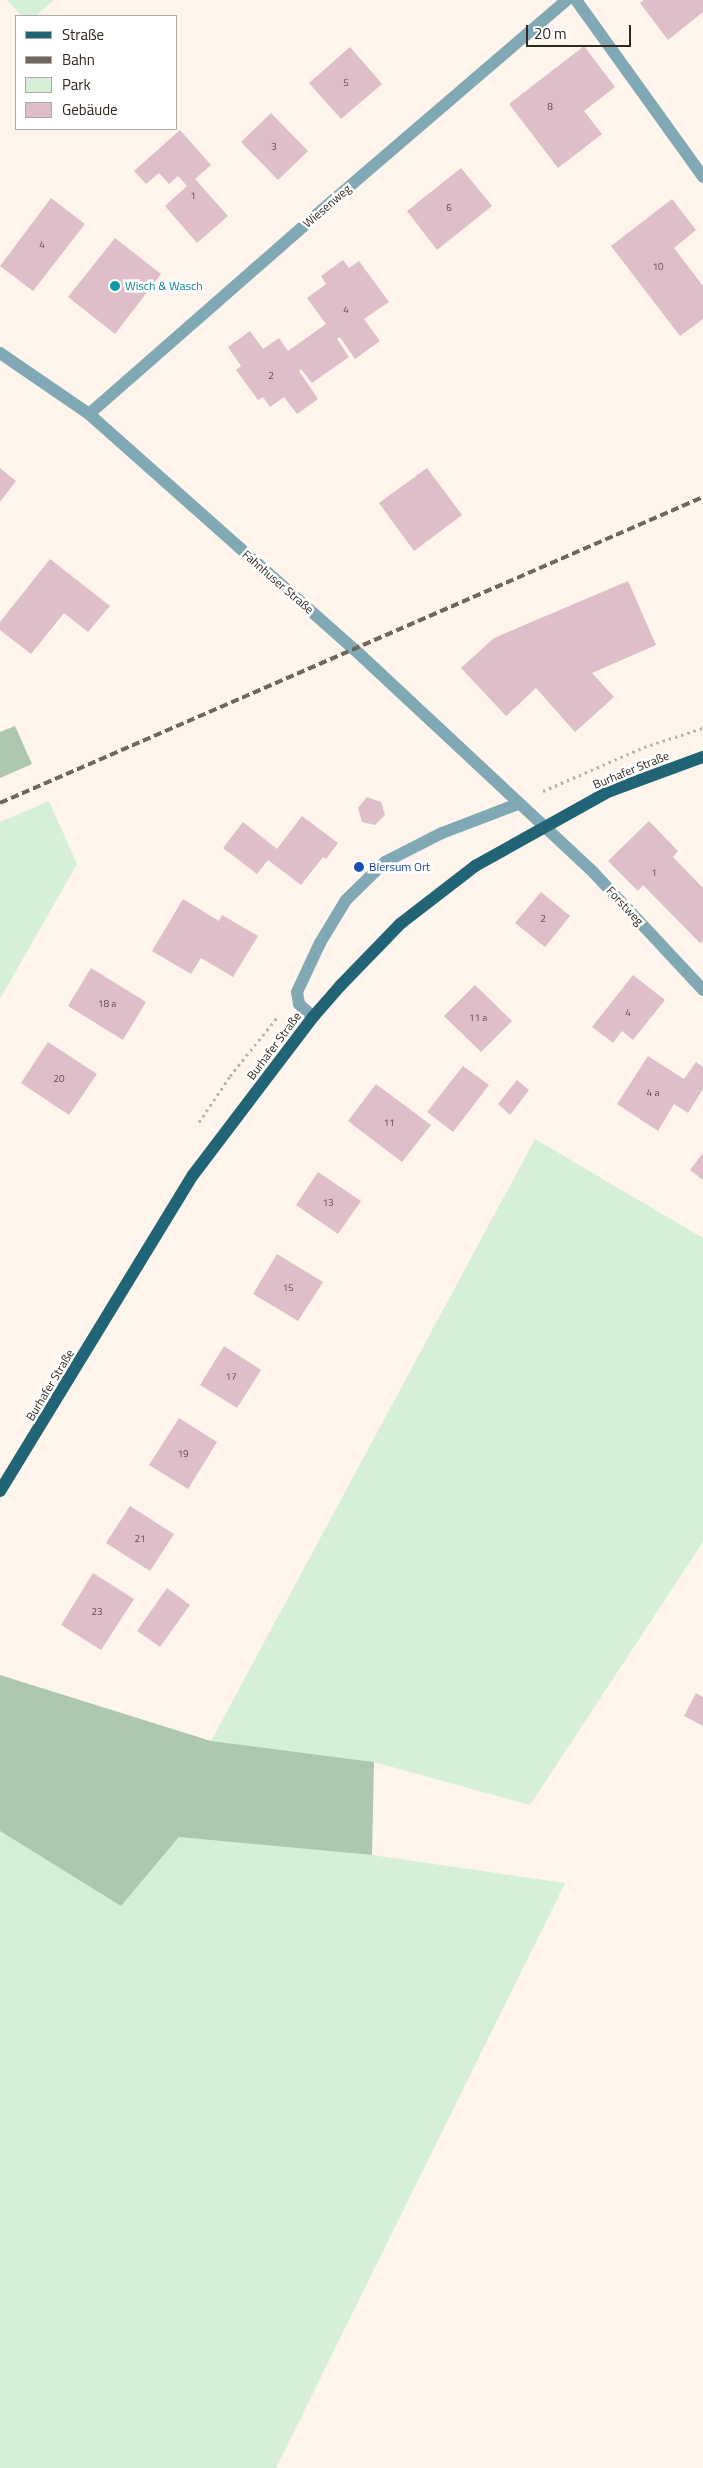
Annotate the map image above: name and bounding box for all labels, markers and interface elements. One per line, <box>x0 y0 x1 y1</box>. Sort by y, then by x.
legend <box>15 15 178 130</box>
scale bar <box>528 15 633 47</box>
text: 20 m <box>534 22 567 45</box>
text: Straße <box>62 23 104 46</box>
text: Bahn <box>62 48 95 71</box>
text: Park <box>62 73 91 96</box>
house number: 5 <box>343 77 349 89</box>
text: Gebäude <box>62 98 118 121</box>
house number: 8 <box>547 101 553 113</box>
house number: 3 <box>271 141 277 153</box>
street label: Wiesenweg <box>300 181 354 231</box>
house number: 1 <box>190 190 196 202</box>
house number: 6 <box>446 202 452 214</box>
house number: 4 <box>39 239 45 251</box>
house number: 10 <box>652 261 664 273</box>
place label: Wisch & Wasch <box>125 279 203 293</box>
marker: Wisch & Wasch <box>109 280 121 292</box>
house number: 4 <box>343 304 349 316</box>
house number: 2 <box>268 370 274 382</box>
street label: Fahnhuser Straße <box>239 547 317 617</box>
street label: Burhafer Straße <box>591 748 671 792</box>
place label: Blersum Ort <box>369 860 430 874</box>
marker: Blersum Ort <box>353 861 365 873</box>
house number: 1 <box>651 867 657 879</box>
street label: Forstweg <box>603 884 647 928</box>
house number: 2 <box>540 913 546 925</box>
house number: 18 a <box>98 998 116 1010</box>
house number: 4 <box>625 1007 631 1019</box>
street label: Burhafer Straße <box>244 1009 304 1083</box>
house number: 11 a <box>469 1012 487 1024</box>
house number: 20 <box>53 1073 65 1085</box>
house number: 4 a <box>647 1087 659 1099</box>
house number: 11 <box>383 1117 395 1129</box>
house number: 13 <box>322 1197 334 1209</box>
house number: 15 <box>282 1282 294 1294</box>
street label: Burhafer Straße <box>23 1347 77 1423</box>
house number: 17 <box>225 1371 237 1383</box>
house number: 19 <box>177 1448 189 1460</box>
house number: 21 <box>134 1533 146 1545</box>
house number: 23 <box>91 1606 103 1618</box>

